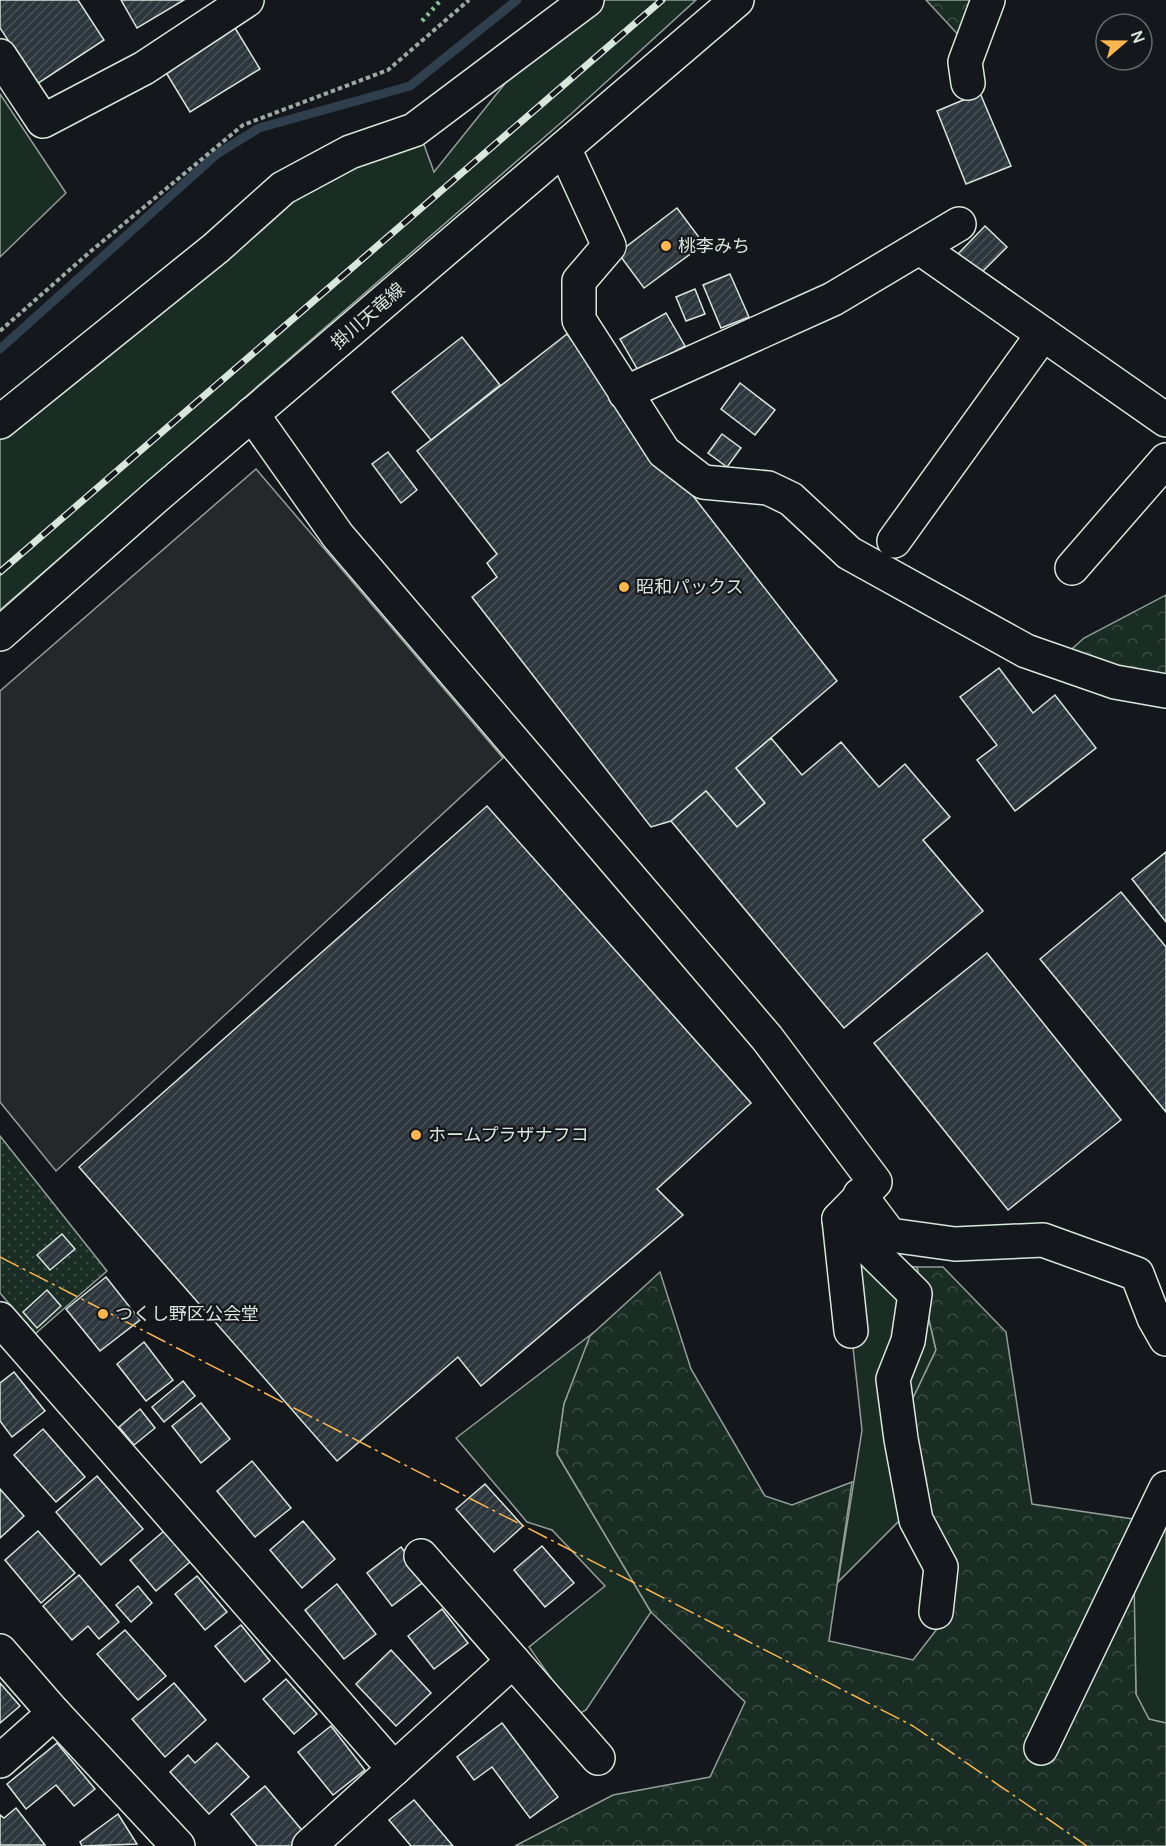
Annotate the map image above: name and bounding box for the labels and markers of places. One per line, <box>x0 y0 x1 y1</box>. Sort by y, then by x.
place label: 桃李みち <box>678 233 750 257</box>
marker: 桃李みち <box>659 239 673 253</box>
place label: 昭和パックス <box>636 574 743 598</box>
marker: 昭和パックス <box>617 580 631 594</box>
place label: ホームプラザナフコ <box>428 1122 588 1146</box>
marker: ホームプラザナフコ <box>409 1128 423 1142</box>
place label: つくし野区公会堂 <box>115 1301 259 1325</box>
marker: つくし野区公会堂 <box>96 1307 110 1321</box>

